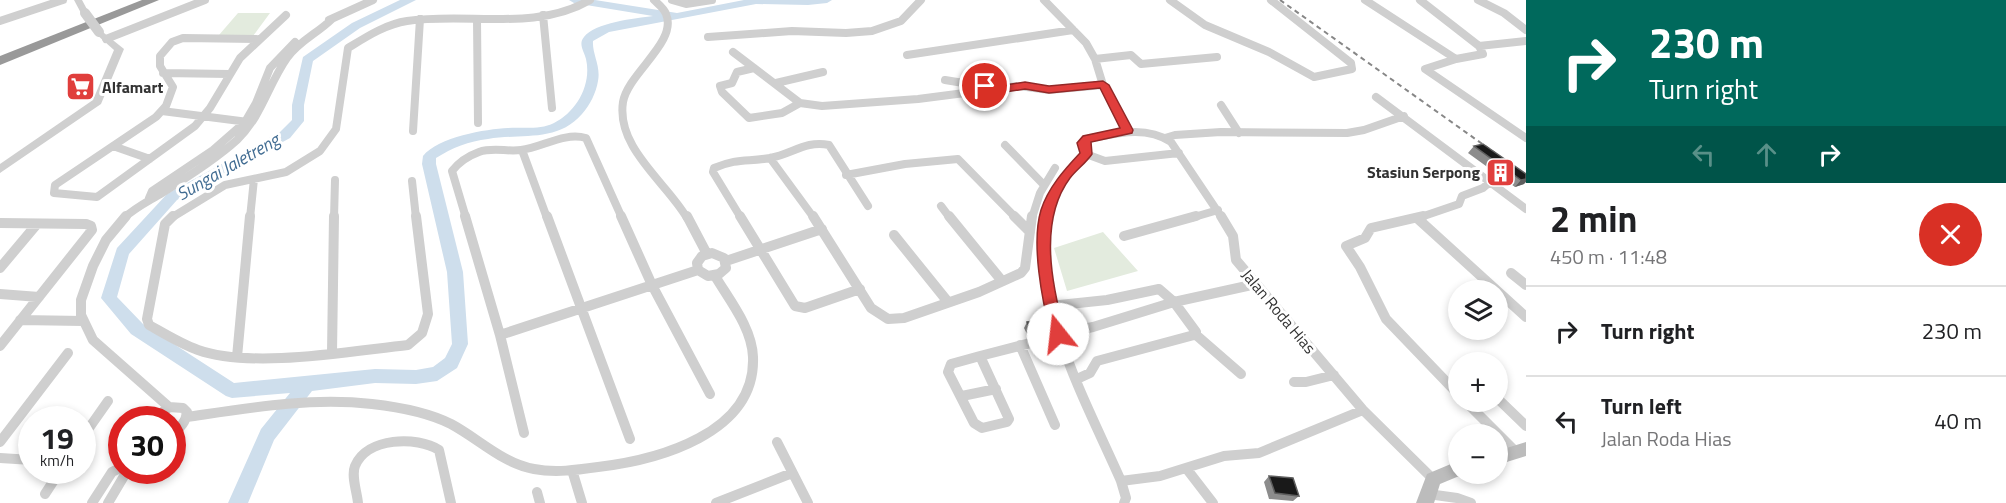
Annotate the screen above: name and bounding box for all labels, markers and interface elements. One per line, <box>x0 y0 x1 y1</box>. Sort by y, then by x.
text: 230 m <box>1649 10 1764 74</box>
icon: right <box>1550 24 1628 102</box>
pin <box>959 60 1010 111</box>
text: Turn right <box>1649 68 1758 109</box>
icon: arrive <box>968 69 1001 102</box>
supermarket icon: Alfamart <box>65 71 97 103</box>
place label: Alfamart <box>102 75 163 99</box>
water label: Sungai Jaletreng <box>171 125 286 207</box>
icon: left <box>1687 138 1720 171</box>
icon: ahead <box>1750 138 1783 171</box>
icon: right <box>1813 138 1846 171</box>
building icon: Stasiun Serpong <box>1485 156 1517 188</box>
place label: Stasiun Serpong <box>1367 160 1480 184</box>
text: 2 min <box>1550 191 1637 246</box>
button: close <box>1919 203 1982 266</box>
text: 450 m · 11:48 <box>1550 241 1667 272</box>
street label: Jalan Roda Hias <box>1236 263 1322 359</box>
map controls <box>1448 280 1508 484</box>
button: layers <box>1448 280 1508 340</box>
position arrow <box>1026 302 1090 366</box>
text: Turn right <box>1601 314 1695 348</box>
text: 230 m <box>1922 314 1982 348</box>
icon: right <box>1550 315 1583 348</box>
button: + <box>1448 352 1508 412</box>
text: Turn left <box>1601 389 1682 423</box>
text: 40 m <box>1934 404 1982 438</box>
icon: left <box>1550 405 1583 438</box>
speed limit sign: 30 <box>108 406 186 484</box>
text: 19 <box>40 415 74 461</box>
text: Jalan Roda Hias <box>1601 423 1731 454</box>
button: − <box>1448 424 1508 484</box>
text: km/h <box>40 449 74 472</box>

